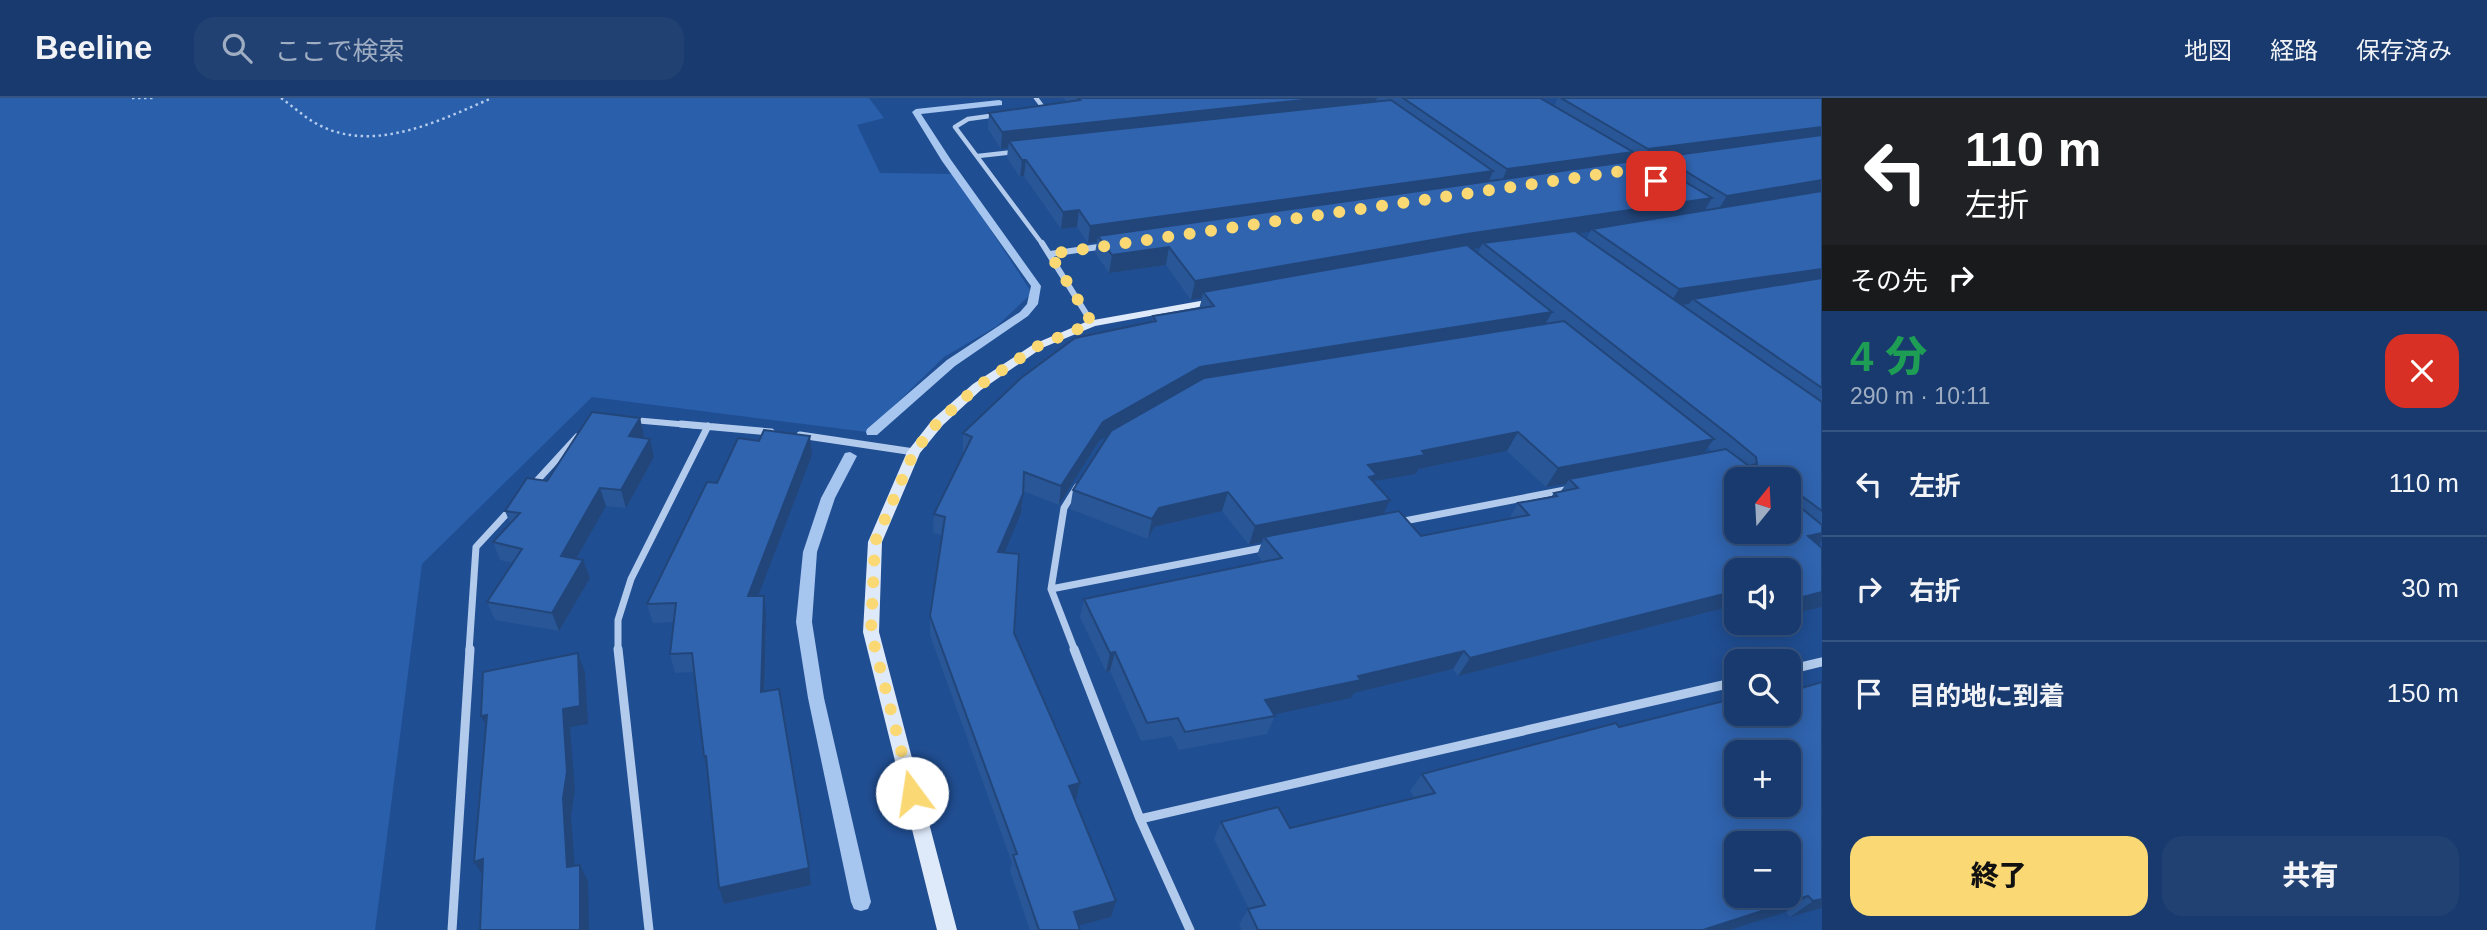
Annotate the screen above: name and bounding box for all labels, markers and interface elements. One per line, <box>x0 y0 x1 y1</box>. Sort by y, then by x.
search box <box>194 17 684 80</box>
text: Beeline <box>35 29 152 66</box>
icon: search <box>218 29 256 67</box>
text: ここで検索 <box>274 36 404 66</box>
text: 地図 <box>2184 37 2232 64</box>
text: 経路 <box>2270 37 2318 64</box>
text: 保存済み <box>2356 37 2452 64</box>
text: 110 m <box>1965 122 2101 176</box>
icon: left <box>1850 126 1941 217</box>
pin <box>1626 151 1686 211</box>
icon: arrive <box>1637 162 1675 200</box>
text: 左折 <box>1965 187 2029 223</box>
icon: right <box>1942 259 1980 297</box>
text: その先 <box>1850 266 1928 296</box>
text: 4 分 <box>1850 333 1927 380</box>
button: close <box>2385 334 2459 408</box>
text: 290 m · 10:11 <box>1850 383 1990 409</box>
icon: left <box>1850 465 1888 503</box>
north arrow <box>1724 467 1801 544</box>
map controls <box>1724 467 1801 908</box>
text: 110 m <box>2389 468 2459 498</box>
text: 左折 <box>1909 471 1961 501</box>
button: sound <box>1724 558 1801 635</box>
icon: right <box>1850 570 1888 608</box>
text: 30 m <box>2401 573 2459 603</box>
text: 右折 <box>1909 576 1961 606</box>
button: search <box>1724 649 1801 726</box>
icon: arrive <box>1850 675 1888 713</box>
text: 150 m <box>2387 678 2459 708</box>
text: 目的地に到着 <box>1909 681 2065 711</box>
button: + <box>1724 740 1801 817</box>
position arrow <box>875 756 949 830</box>
button: − <box>1724 831 1801 908</box>
button: 終了 <box>1850 836 2148 916</box>
button: 共有 <box>2162 836 2459 916</box>

